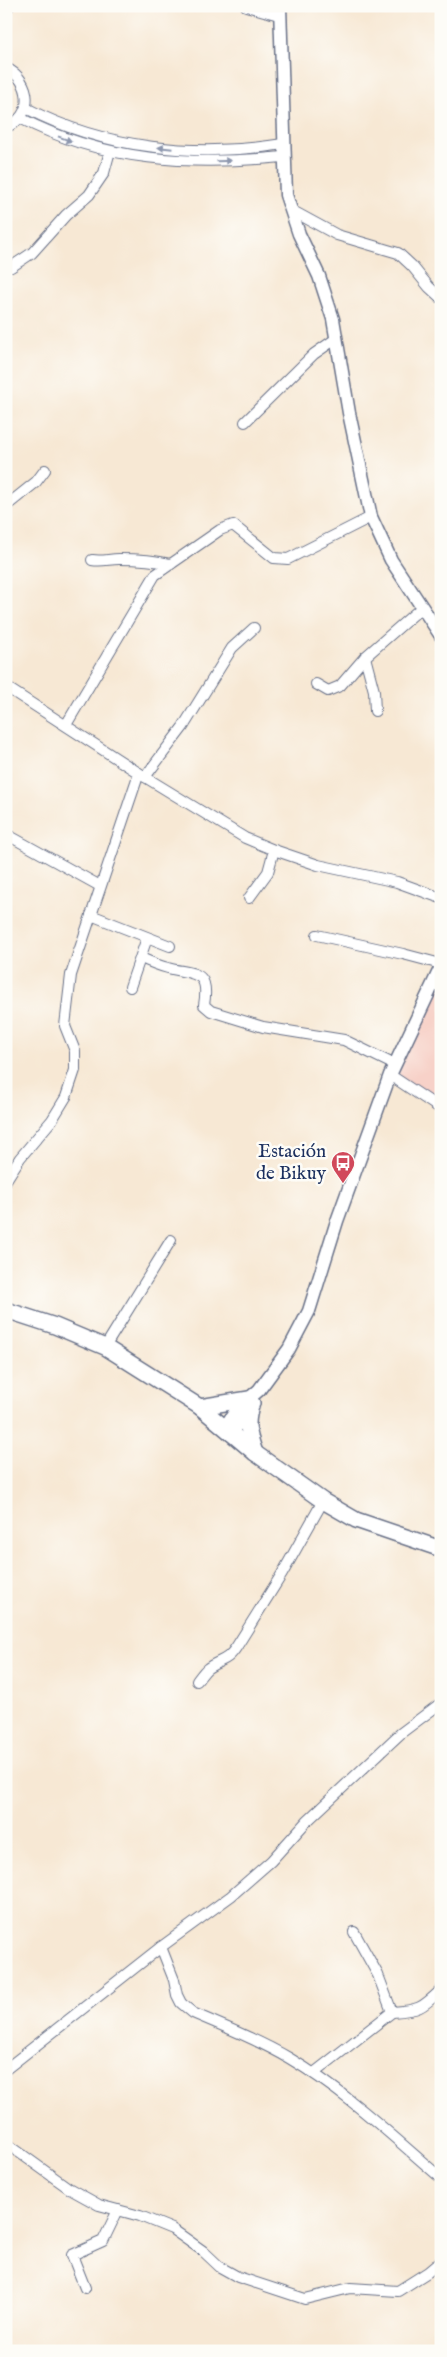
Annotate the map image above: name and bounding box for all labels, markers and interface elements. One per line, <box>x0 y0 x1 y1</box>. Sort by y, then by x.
one-way arrow <box>57 136 72 143</box>
one-way arrow <box>157 144 173 152</box>
one-way arrow <box>217 156 233 164</box>
place label: Estación de Bikuy <box>256 1140 327 1186</box>
bus stop icon: Estación de Bikuy <box>330 1150 356 1184</box>

